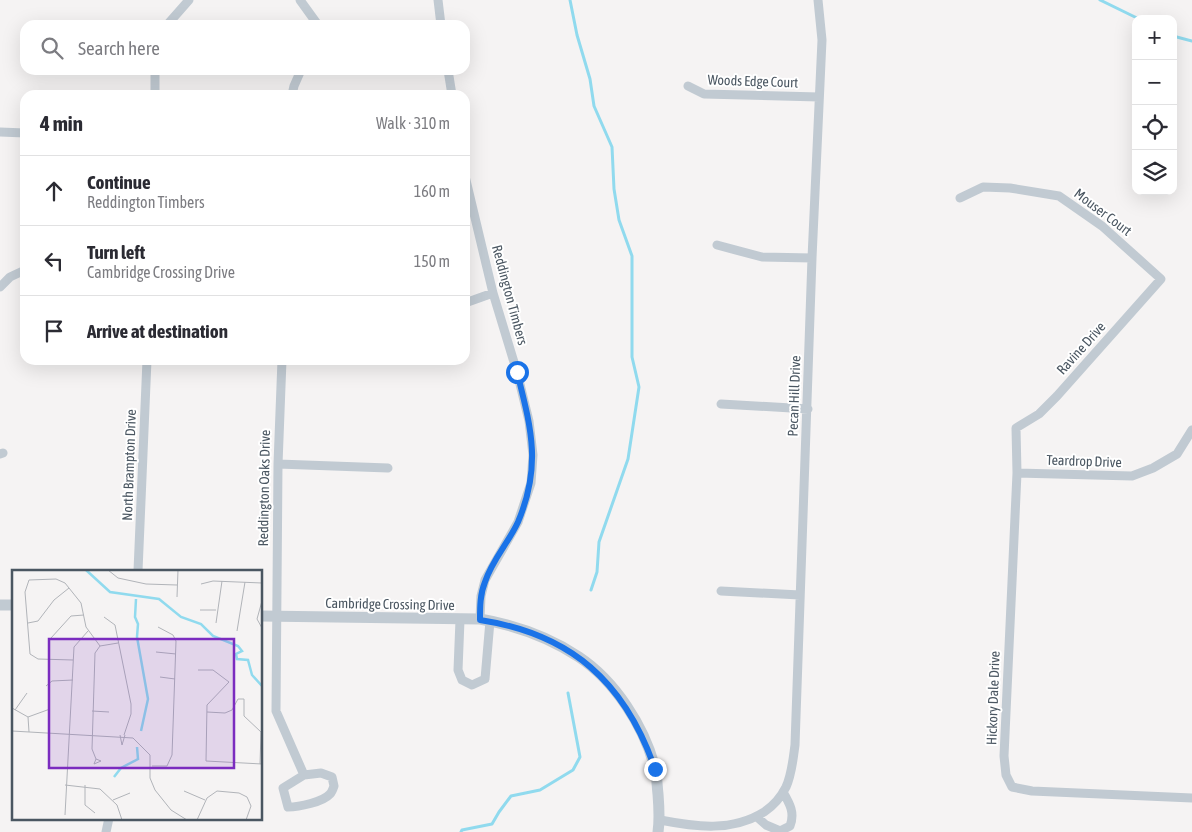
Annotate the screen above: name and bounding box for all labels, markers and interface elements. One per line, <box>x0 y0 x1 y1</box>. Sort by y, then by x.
map controls <box>1132 15 1177 195</box>
button: + <box>1132 15 1177 60</box>
search box <box>20 20 470 75</box>
icon: search <box>38 34 66 62</box>
text: Search here <box>78 37 160 59</box>
button: − <box>1132 60 1177 105</box>
street label: Woods Edge Court <box>707 71 799 91</box>
button: locate <box>1132 105 1177 150</box>
text: 4 min <box>40 111 83 135</box>
text: Walk · 310 m <box>376 114 450 132</box>
button: layers <box>1132 150 1177 195</box>
text: Continue <box>87 171 151 193</box>
icon: ahead <box>40 177 68 205</box>
text: 160 m <box>414 182 450 200</box>
street label: Mouser Court <box>1071 185 1135 239</box>
text: Reddington Timbers <box>87 193 205 211</box>
text: Turn left <box>87 241 145 263</box>
street label: Reddington Timbers <box>489 243 531 347</box>
icon: left <box>40 247 68 275</box>
text: 150 m <box>414 252 450 270</box>
text: Cambridge Crossing Drive <box>87 263 235 281</box>
icon: arrive <box>40 317 68 345</box>
street label: Ravine Drive <box>1053 319 1109 377</box>
text: Arrive at destination <box>87 320 228 342</box>
street label: Pecan Hill Drive <box>785 355 803 437</box>
route start <box>506 361 529 384</box>
street label: North Brampton Drive <box>119 409 139 521</box>
street label: Reddington Oaks Drive <box>255 430 273 546</box>
street label: Teardrop Drive <box>1046 452 1122 470</box>
inset map <box>12 570 262 820</box>
street label: Cambridge Crossing Drive <box>325 595 455 613</box>
street label: Hickory Dale Drive <box>983 651 1003 745</box>
route end <box>644 758 667 781</box>

